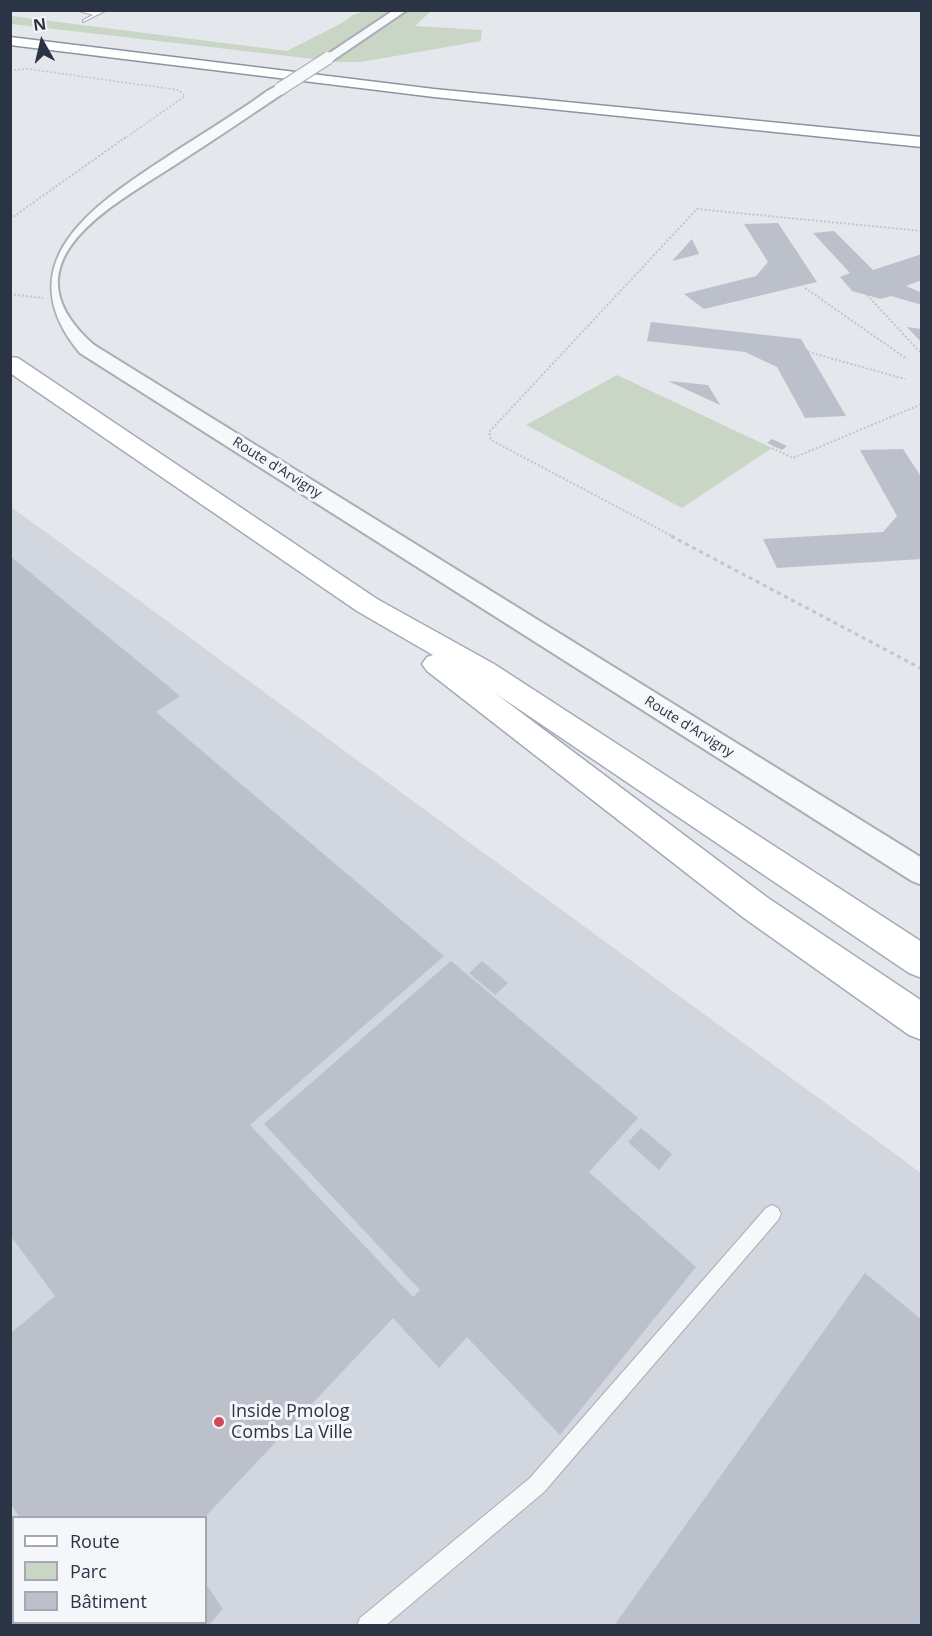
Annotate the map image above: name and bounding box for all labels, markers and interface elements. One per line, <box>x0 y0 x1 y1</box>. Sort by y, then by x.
north arrow <box>12 12 72 72</box>
text: N <box>32 12 47 36</box>
street label: Route d'Arvigny <box>229 434 325 502</box>
street label: Route d'Arvigny <box>641 693 737 761</box>
place label: Inside Pmolog Combs La Ville <box>231 1401 353 1444</box>
marker: Inside Pmolog Combs La Ville <box>212 1415 226 1429</box>
legend <box>12 1516 207 1624</box>
text: Route <box>70 1529 120 1553</box>
text: Parc <box>70 1559 107 1583</box>
text: Bâtiment <box>70 1589 147 1613</box>

